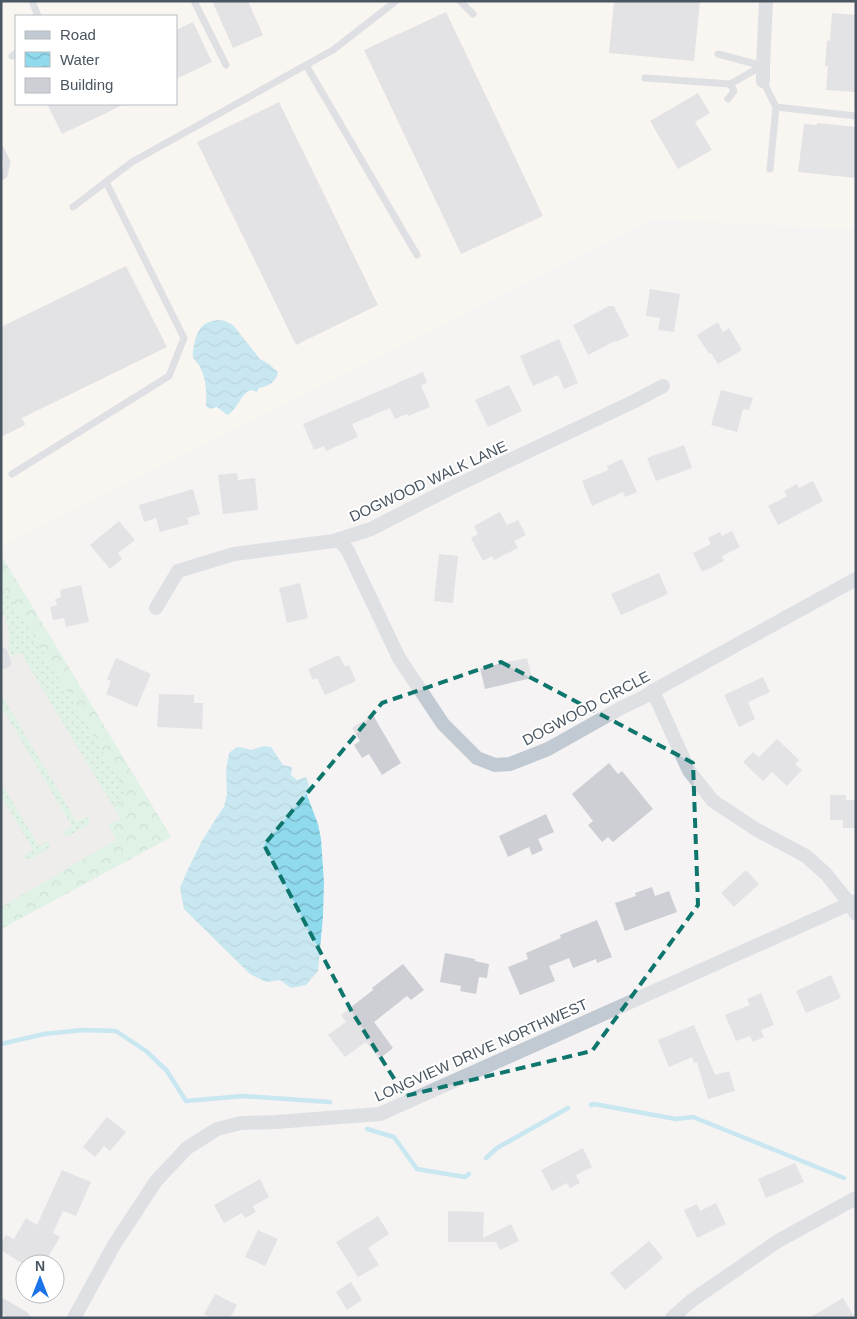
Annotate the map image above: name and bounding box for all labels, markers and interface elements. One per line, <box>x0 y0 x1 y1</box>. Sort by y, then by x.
legend <box>15 15 178 105</box>
text: Road <box>60 26 96 43</box>
text: Water <box>60 51 99 68</box>
text: Building <box>60 76 113 93</box>
street label: DOGWOOD WALK LANE <box>346 437 510 525</box>
street label: DOGWOOD CIRCLE <box>519 667 653 749</box>
street label: LONGVIEW DRIVE NORTHWEST <box>372 995 590 1105</box>
north arrow <box>15 1254 65 1304</box>
text: N <box>35 1258 45 1274</box>

